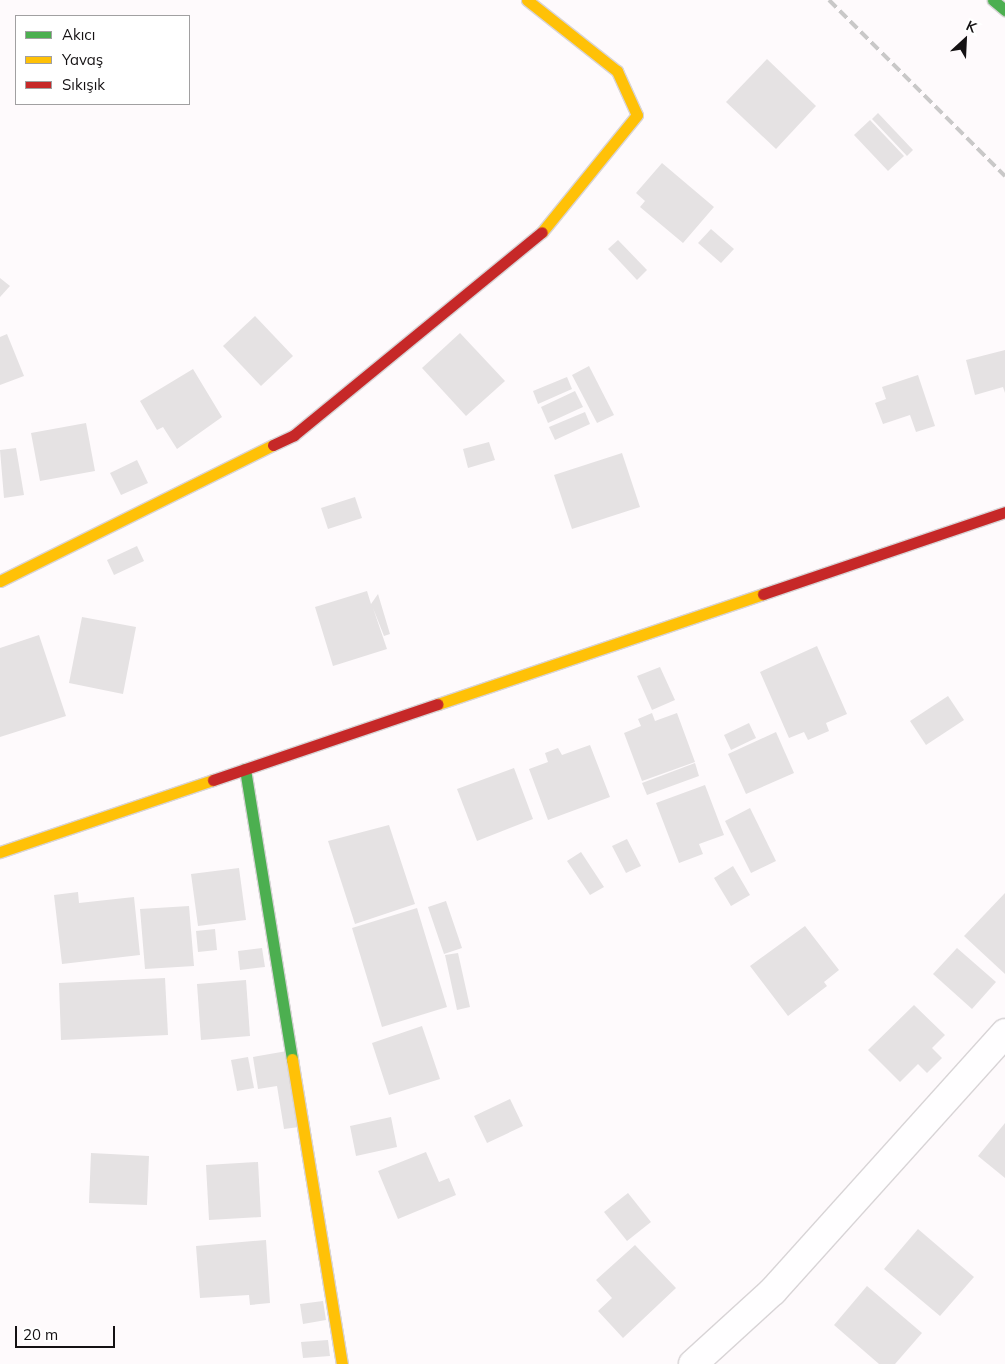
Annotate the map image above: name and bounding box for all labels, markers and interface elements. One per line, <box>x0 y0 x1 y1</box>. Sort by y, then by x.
legend <box>15 15 190 105</box>
north arrow <box>940 15 990 65</box>
text: K <box>963 16 979 37</box>
text: Akıcı <box>62 25 95 44</box>
text: Yavaş <box>62 50 103 69</box>
text: Sıkışık <box>62 75 105 94</box>
scale bar <box>18 1316 118 1348</box>
text: 20 m <box>23 1325 58 1344</box>

